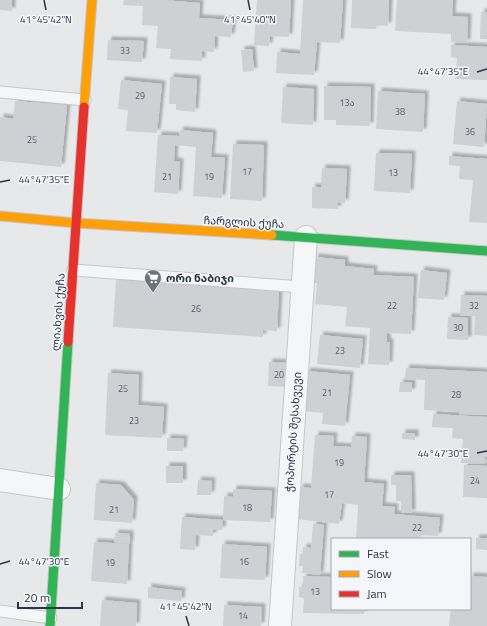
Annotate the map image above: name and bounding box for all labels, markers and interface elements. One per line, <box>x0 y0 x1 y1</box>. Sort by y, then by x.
text: 41°45'42"N <box>20 12 72 27</box>
text: 41°45'40"N <box>224 12 276 27</box>
house number: 33 <box>120 44 130 57</box>
text: 44°47'35"E <box>418 64 469 79</box>
house number: 29 <box>135 89 145 102</box>
house number: 13ა <box>339 96 355 109</box>
house number: 38 <box>395 105 405 118</box>
house number: 36 <box>465 125 475 138</box>
house number: 25 <box>27 133 37 146</box>
house number: 17 <box>242 165 252 178</box>
house number: 13 <box>388 166 398 179</box>
house number: 21 <box>162 170 172 183</box>
house number: 19 <box>204 170 214 183</box>
text: 44°47'35"E <box>19 172 70 187</box>
street label: ჩარგლის ქუჩა <box>203 212 285 232</box>
supermarket icon: ორი ნაბიჯი <box>143 268 163 293</box>
place label: ორი ნაბიჯი <box>166 270 234 286</box>
street label: ლიახვის ქუჩა <box>47 272 69 352</box>
house number: 22 <box>387 299 397 312</box>
house number: 32 <box>469 299 479 312</box>
house number: 26 <box>191 302 201 315</box>
house number: 30 <box>453 321 463 334</box>
house number: 23 <box>335 344 345 357</box>
house number: 20 <box>274 368 284 381</box>
street label: ჭოპორტის შესახვევი <box>281 371 305 493</box>
house number: 25 <box>118 382 128 395</box>
house number: 21 <box>322 386 332 399</box>
house number: 28 <box>451 388 461 401</box>
house number: 23 <box>129 414 139 427</box>
text: 44°47'30"E <box>418 446 469 461</box>
house number: 19 <box>334 456 344 469</box>
house number: 24 <box>470 474 480 487</box>
house number: 17 <box>324 488 334 501</box>
house number: 18 <box>242 501 252 514</box>
house number: 21 <box>109 503 119 516</box>
house number: 22 <box>412 521 422 534</box>
legend <box>331 538 471 610</box>
text: Fast <box>367 544 390 563</box>
text: 44°47'30"E <box>19 554 70 569</box>
house number: 16 <box>239 555 249 568</box>
house number: 19 <box>105 556 115 569</box>
text: Slow <box>367 564 392 583</box>
scale bar <box>18 584 82 610</box>
text: Jam <box>367 584 387 603</box>
house number: 13 <box>310 585 320 598</box>
text: 20 m <box>24 588 50 607</box>
text: 41°45'42"N <box>160 599 212 614</box>
house number: 14 <box>238 609 248 622</box>

